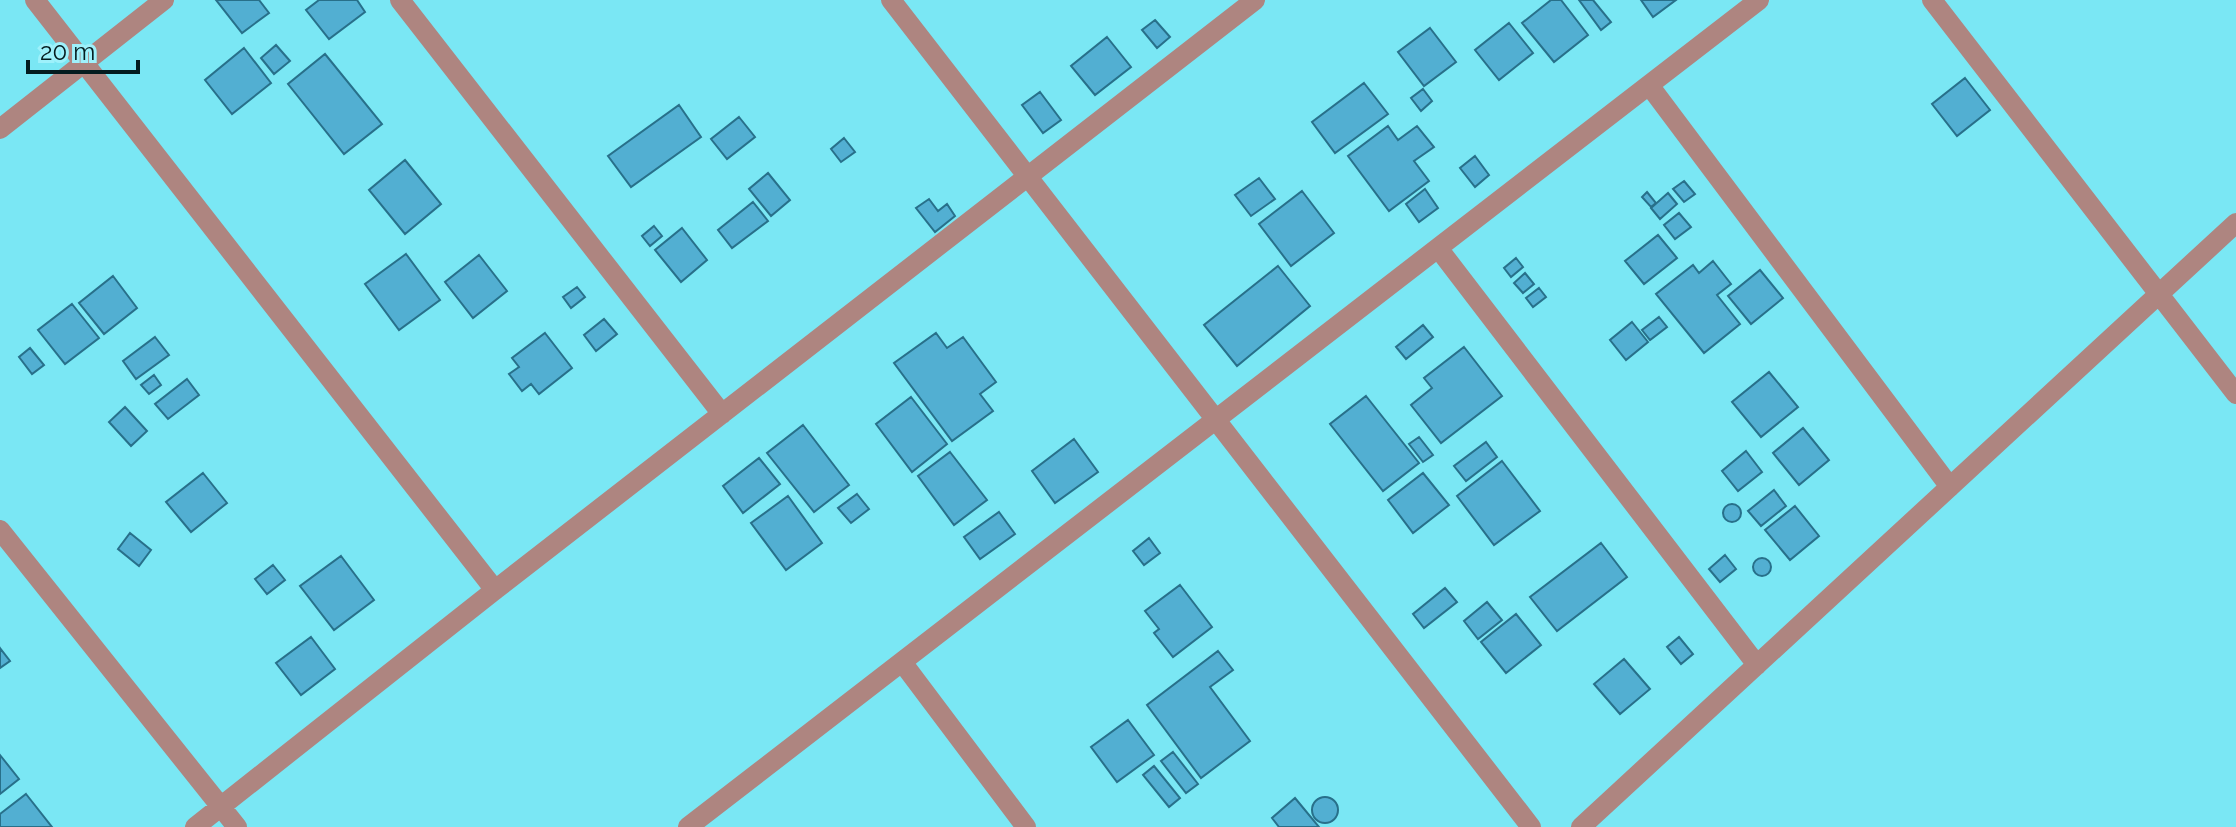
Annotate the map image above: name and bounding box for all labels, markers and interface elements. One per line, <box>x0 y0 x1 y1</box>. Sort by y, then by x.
scale bar <box>28 24 138 74</box>
text: 20 m <box>40 37 95 66</box>

